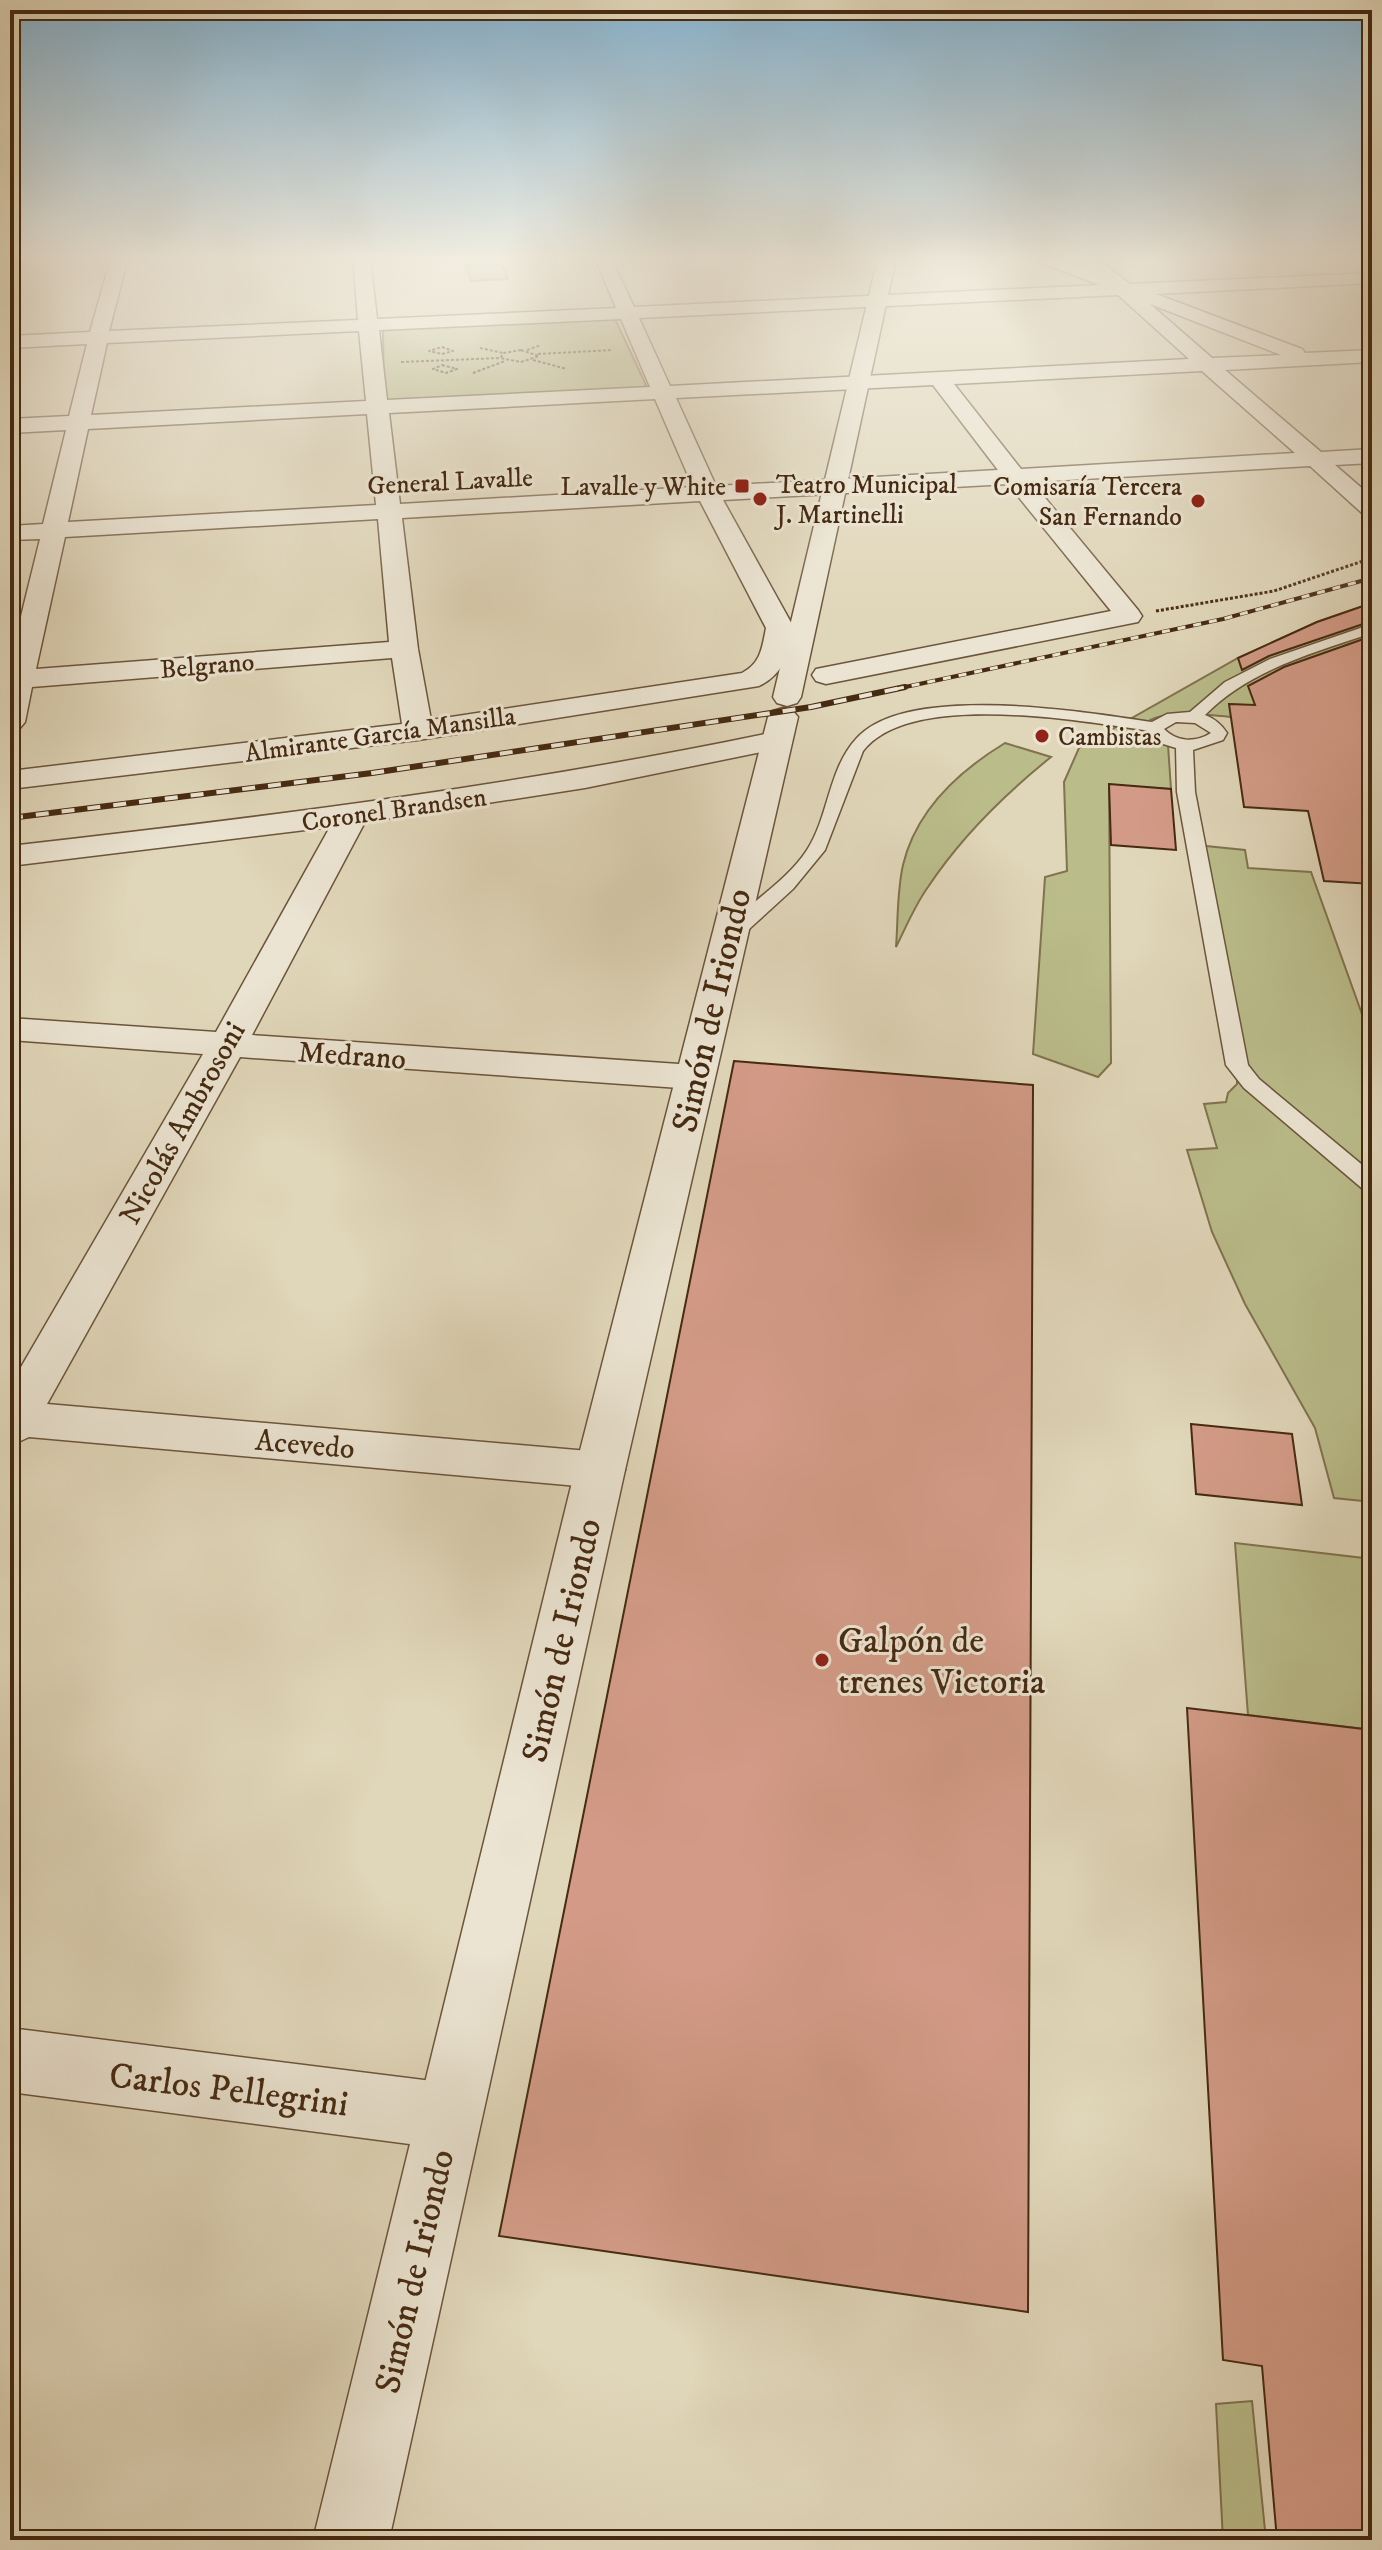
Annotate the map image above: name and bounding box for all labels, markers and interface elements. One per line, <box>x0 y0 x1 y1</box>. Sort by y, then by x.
street label: General Lavalle <box>366 462 534 503</box>
place label: Teatro Municipal J. Martinelli <box>774 469 957 532</box>
place label: Lavalle y White <box>560 471 726 504</box>
place label: Comisaría Tercera San Fernando <box>993 471 1182 534</box>
marker: Lavalle y White <box>733 477 751 495</box>
marker: Teatro Municipal J. Martinelli <box>751 490 769 508</box>
marker: Comisaría Tercera San Fernando <box>1189 492 1207 510</box>
street label: Belgrano <box>159 646 256 687</box>
street label: Almirante García Mansilla <box>243 700 518 771</box>
place label: Cambistas <box>1058 721 1161 754</box>
marker: Cambistas <box>1033 727 1051 745</box>
street label: Coronel Brandsen <box>300 781 489 840</box>
street label: Simón de Iriondo <box>663 884 762 1137</box>
street label: Nicolás Ambrosoni <box>112 1016 254 1232</box>
street label: Medrano <box>297 1034 407 1079</box>
street label: Acevedo <box>254 1423 356 1468</box>
street label: Simón de Iriondo <box>513 1514 612 1767</box>
place label: Galpón de trenes Victoria <box>838 1619 1046 1705</box>
marker: Galpón de trenes Victoria <box>813 1651 831 1669</box>
street label: Carlos Pellegrini <box>107 2054 351 2127</box>
street label: Simón de Iriondo <box>366 2145 465 2398</box>

